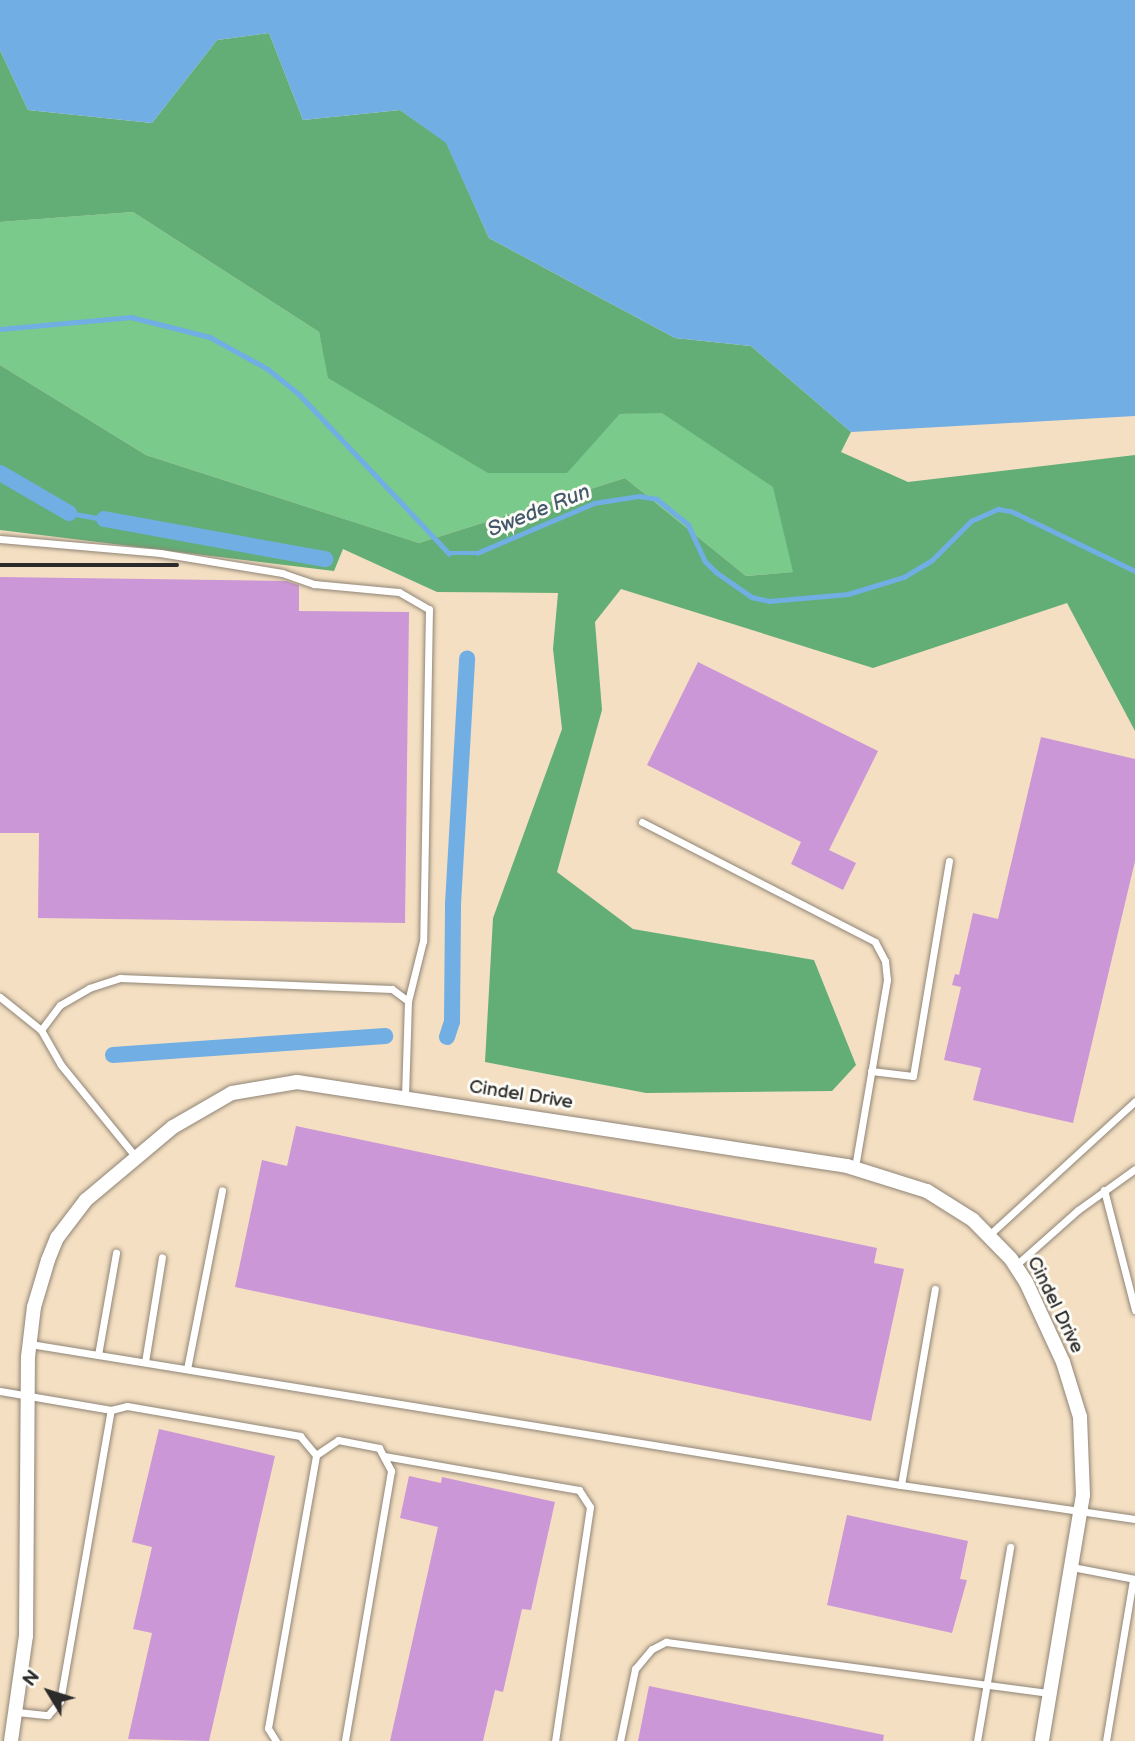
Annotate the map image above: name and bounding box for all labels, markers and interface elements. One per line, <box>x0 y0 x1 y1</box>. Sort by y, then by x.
water label: Swede Run <box>484 479 594 543</box>
street label: Cindel Drive <box>467 1076 575 1114</box>
street label: Cindel Drive <box>1022 1253 1088 1357</box>
north arrow <box>14 1657 84 1727</box>
text: N <box>19 1666 46 1691</box>

